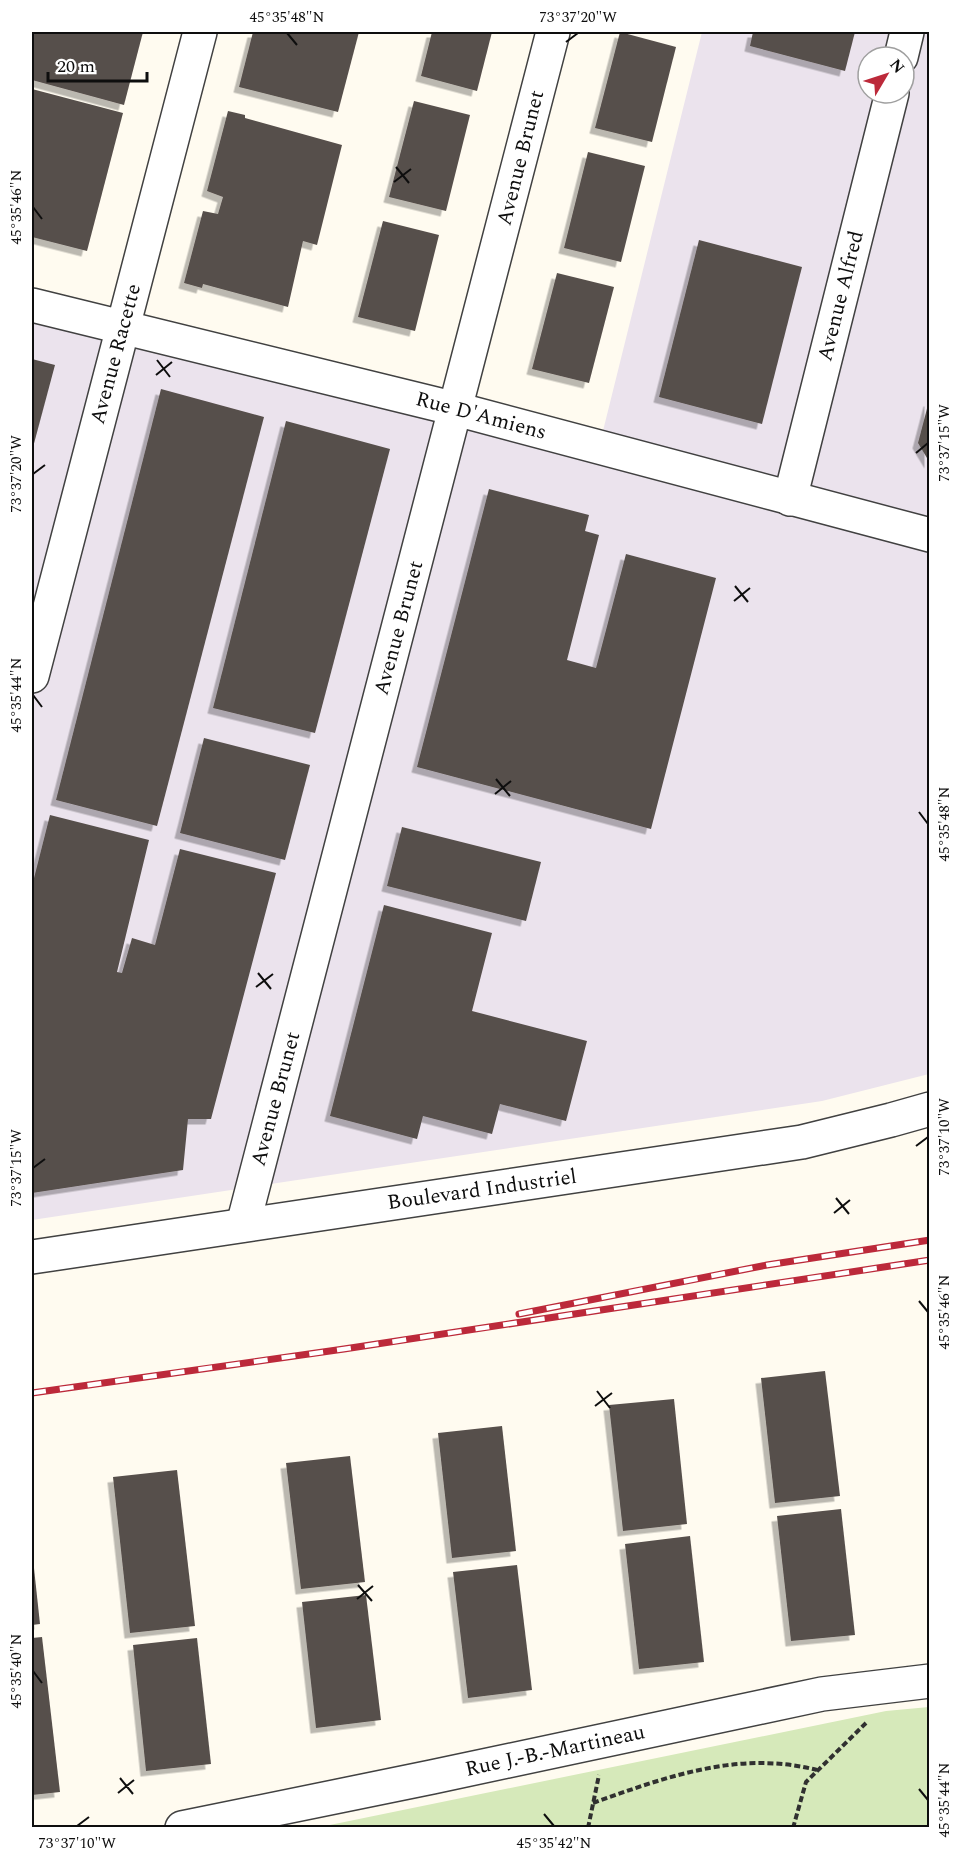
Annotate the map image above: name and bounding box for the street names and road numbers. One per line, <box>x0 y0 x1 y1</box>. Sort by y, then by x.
street label: Avenue Brunet <box>489 87 553 229</box>
street label: Avenue Alfred <box>809 227 873 365</box>
street label: Avenue Racette <box>82 280 150 428</box>
street label: Rue D'Amiens <box>412 383 550 449</box>
street label: Avenue Brunet <box>366 557 432 699</box>
street label: Avenue Brunet <box>243 1028 309 1170</box>
street label: Boulevard Industriel <box>385 1161 579 1219</box>
street label: Rue J.-B.-Martineau <box>462 1716 648 1786</box>

